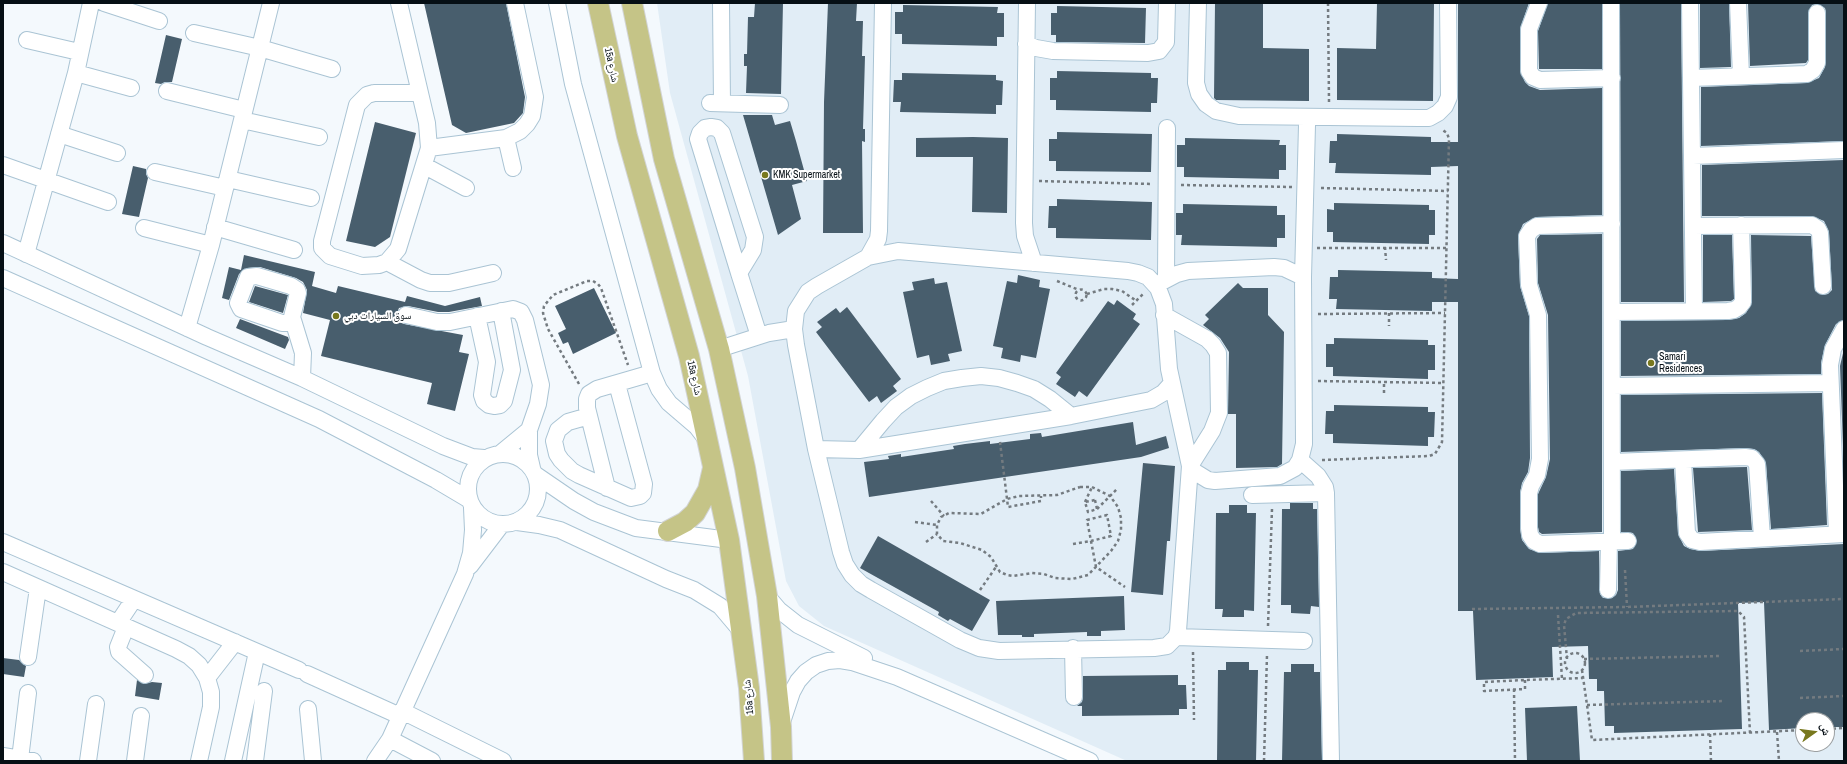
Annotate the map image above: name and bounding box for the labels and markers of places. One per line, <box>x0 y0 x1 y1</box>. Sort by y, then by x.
place label: KMK Supermarket <box>773 169 840 181</box>
marker: KMK Supermarket <box>760 170 770 180</box>
place label: سوق السيارات دبي <box>344 310 411 322</box>
marker: سوق السيارات دبي <box>331 311 341 321</box>
place label: Samari Residences <box>1659 351 1702 374</box>
marker: Samari Residences <box>1646 358 1656 368</box>

